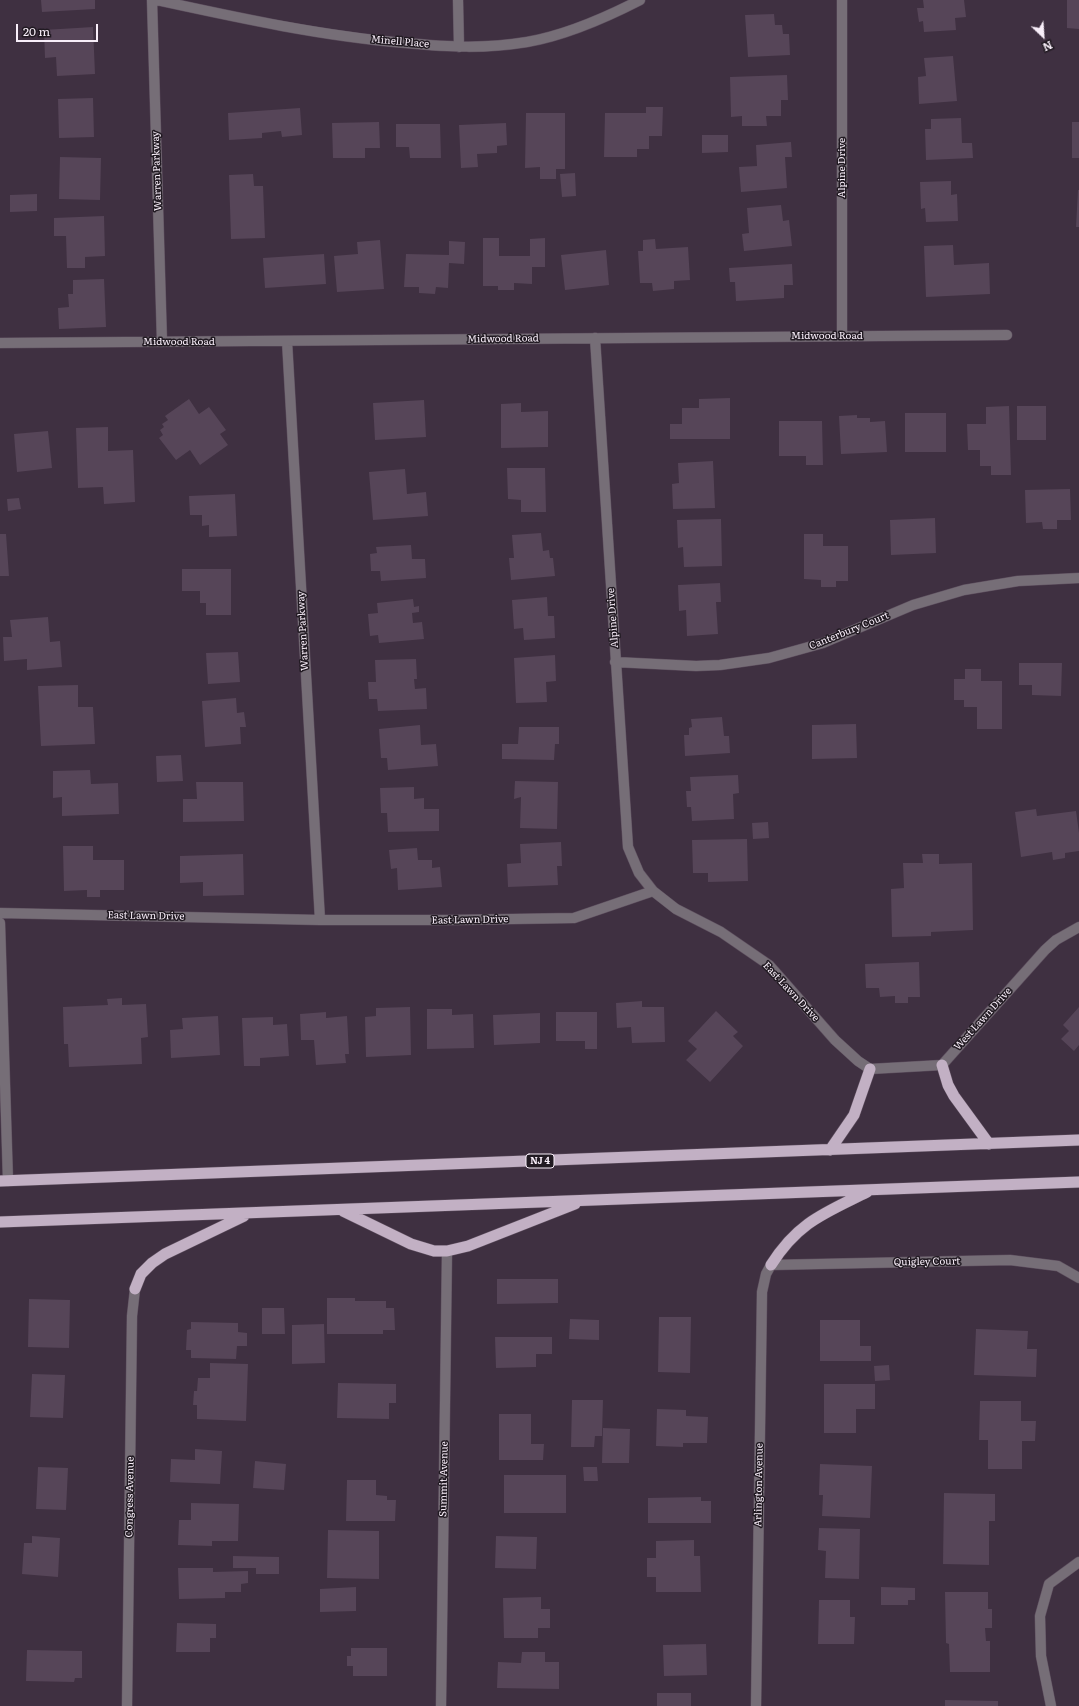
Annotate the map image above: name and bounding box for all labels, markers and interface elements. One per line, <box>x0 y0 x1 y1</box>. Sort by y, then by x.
scale bar <box>18 16 100 42</box>
north arrow <box>1023 16 1063 56</box>
text: 20 m <box>23 22 50 40</box>
street label: Minell Place <box>370 33 430 51</box>
text: N <box>1041 38 1056 56</box>
street label: Warren Parkway <box>150 131 164 211</box>
street label: Alpine Drive <box>836 138 848 198</box>
street label: Midwood Road <box>791 330 863 342</box>
street label: Midwood Road <box>467 332 539 346</box>
street label: Midwood Road <box>143 336 215 348</box>
street label: Alpine Drive <box>605 588 621 648</box>
street label: Warren Parkway <box>295 591 311 671</box>
street label: Canterbury Court <box>807 610 891 652</box>
street label: East Lawn Drive <box>107 909 185 923</box>
street label: East Lawn Drive <box>431 913 509 927</box>
street label: East Lawn Drive <box>760 960 822 1024</box>
street label: West Lawn Drive <box>952 985 1014 1053</box>
road number: NJ 4 <box>526 1154 554 1168</box>
street label: Quigley Court <box>894 1255 960 1269</box>
street label: Summit Avenue <box>437 1441 451 1517</box>
street label: Arlington Avenue <box>752 1443 766 1527</box>
street label: Congress Avenue <box>123 1457 137 1537</box>

